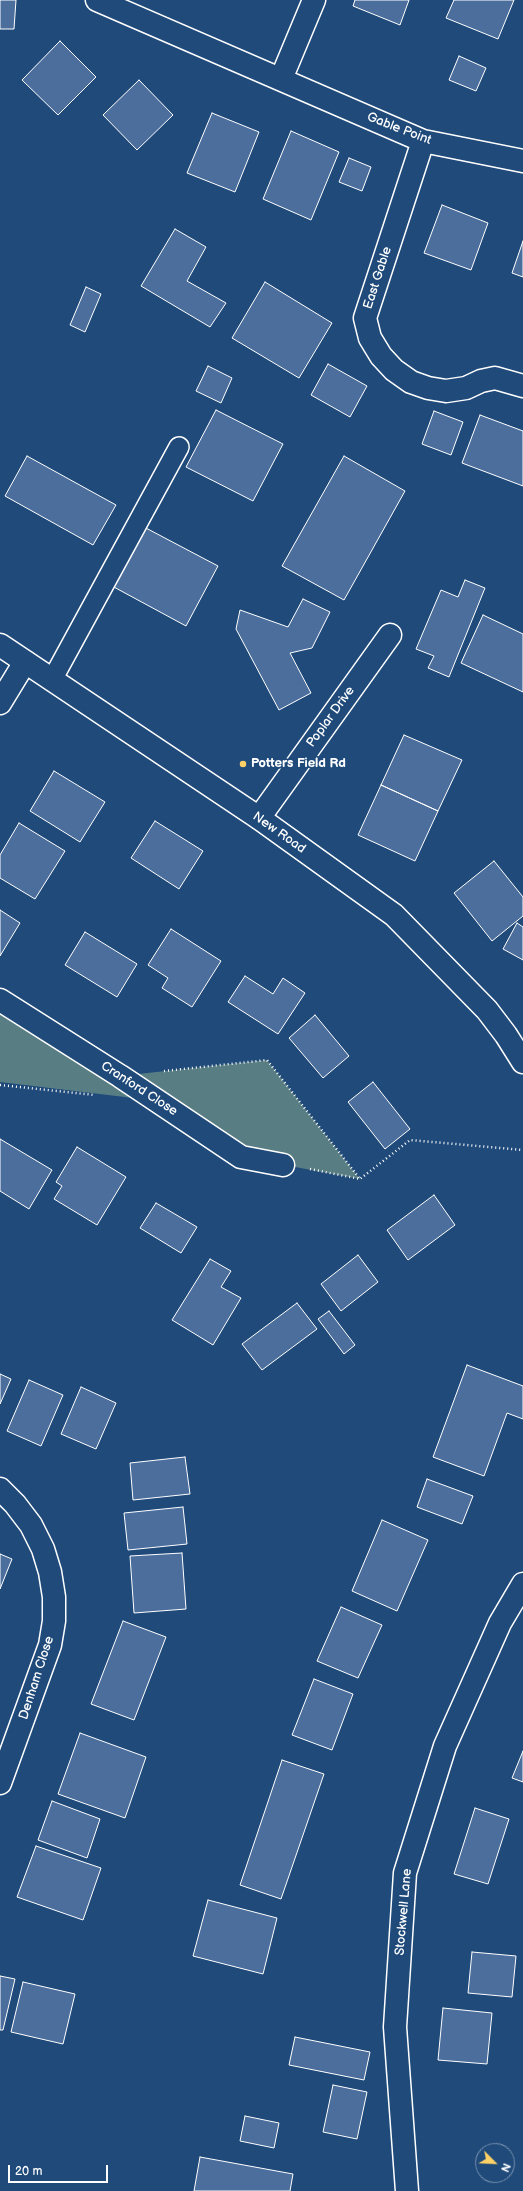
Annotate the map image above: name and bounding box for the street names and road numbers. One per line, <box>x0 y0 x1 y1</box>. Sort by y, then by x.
street label: Gable Point <box>365 110 433 148</box>
street label: East Gable <box>361 245 395 311</box>
street label: Poplar Drive <box>304 683 358 751</box>
street label: New Road <box>249 809 309 857</box>
street label: Cranford Close <box>98 1058 180 1120</box>
street label: Denham Close <box>16 1634 58 1722</box>
street label: Stockwell Lane <box>392 1868 416 1956</box>

